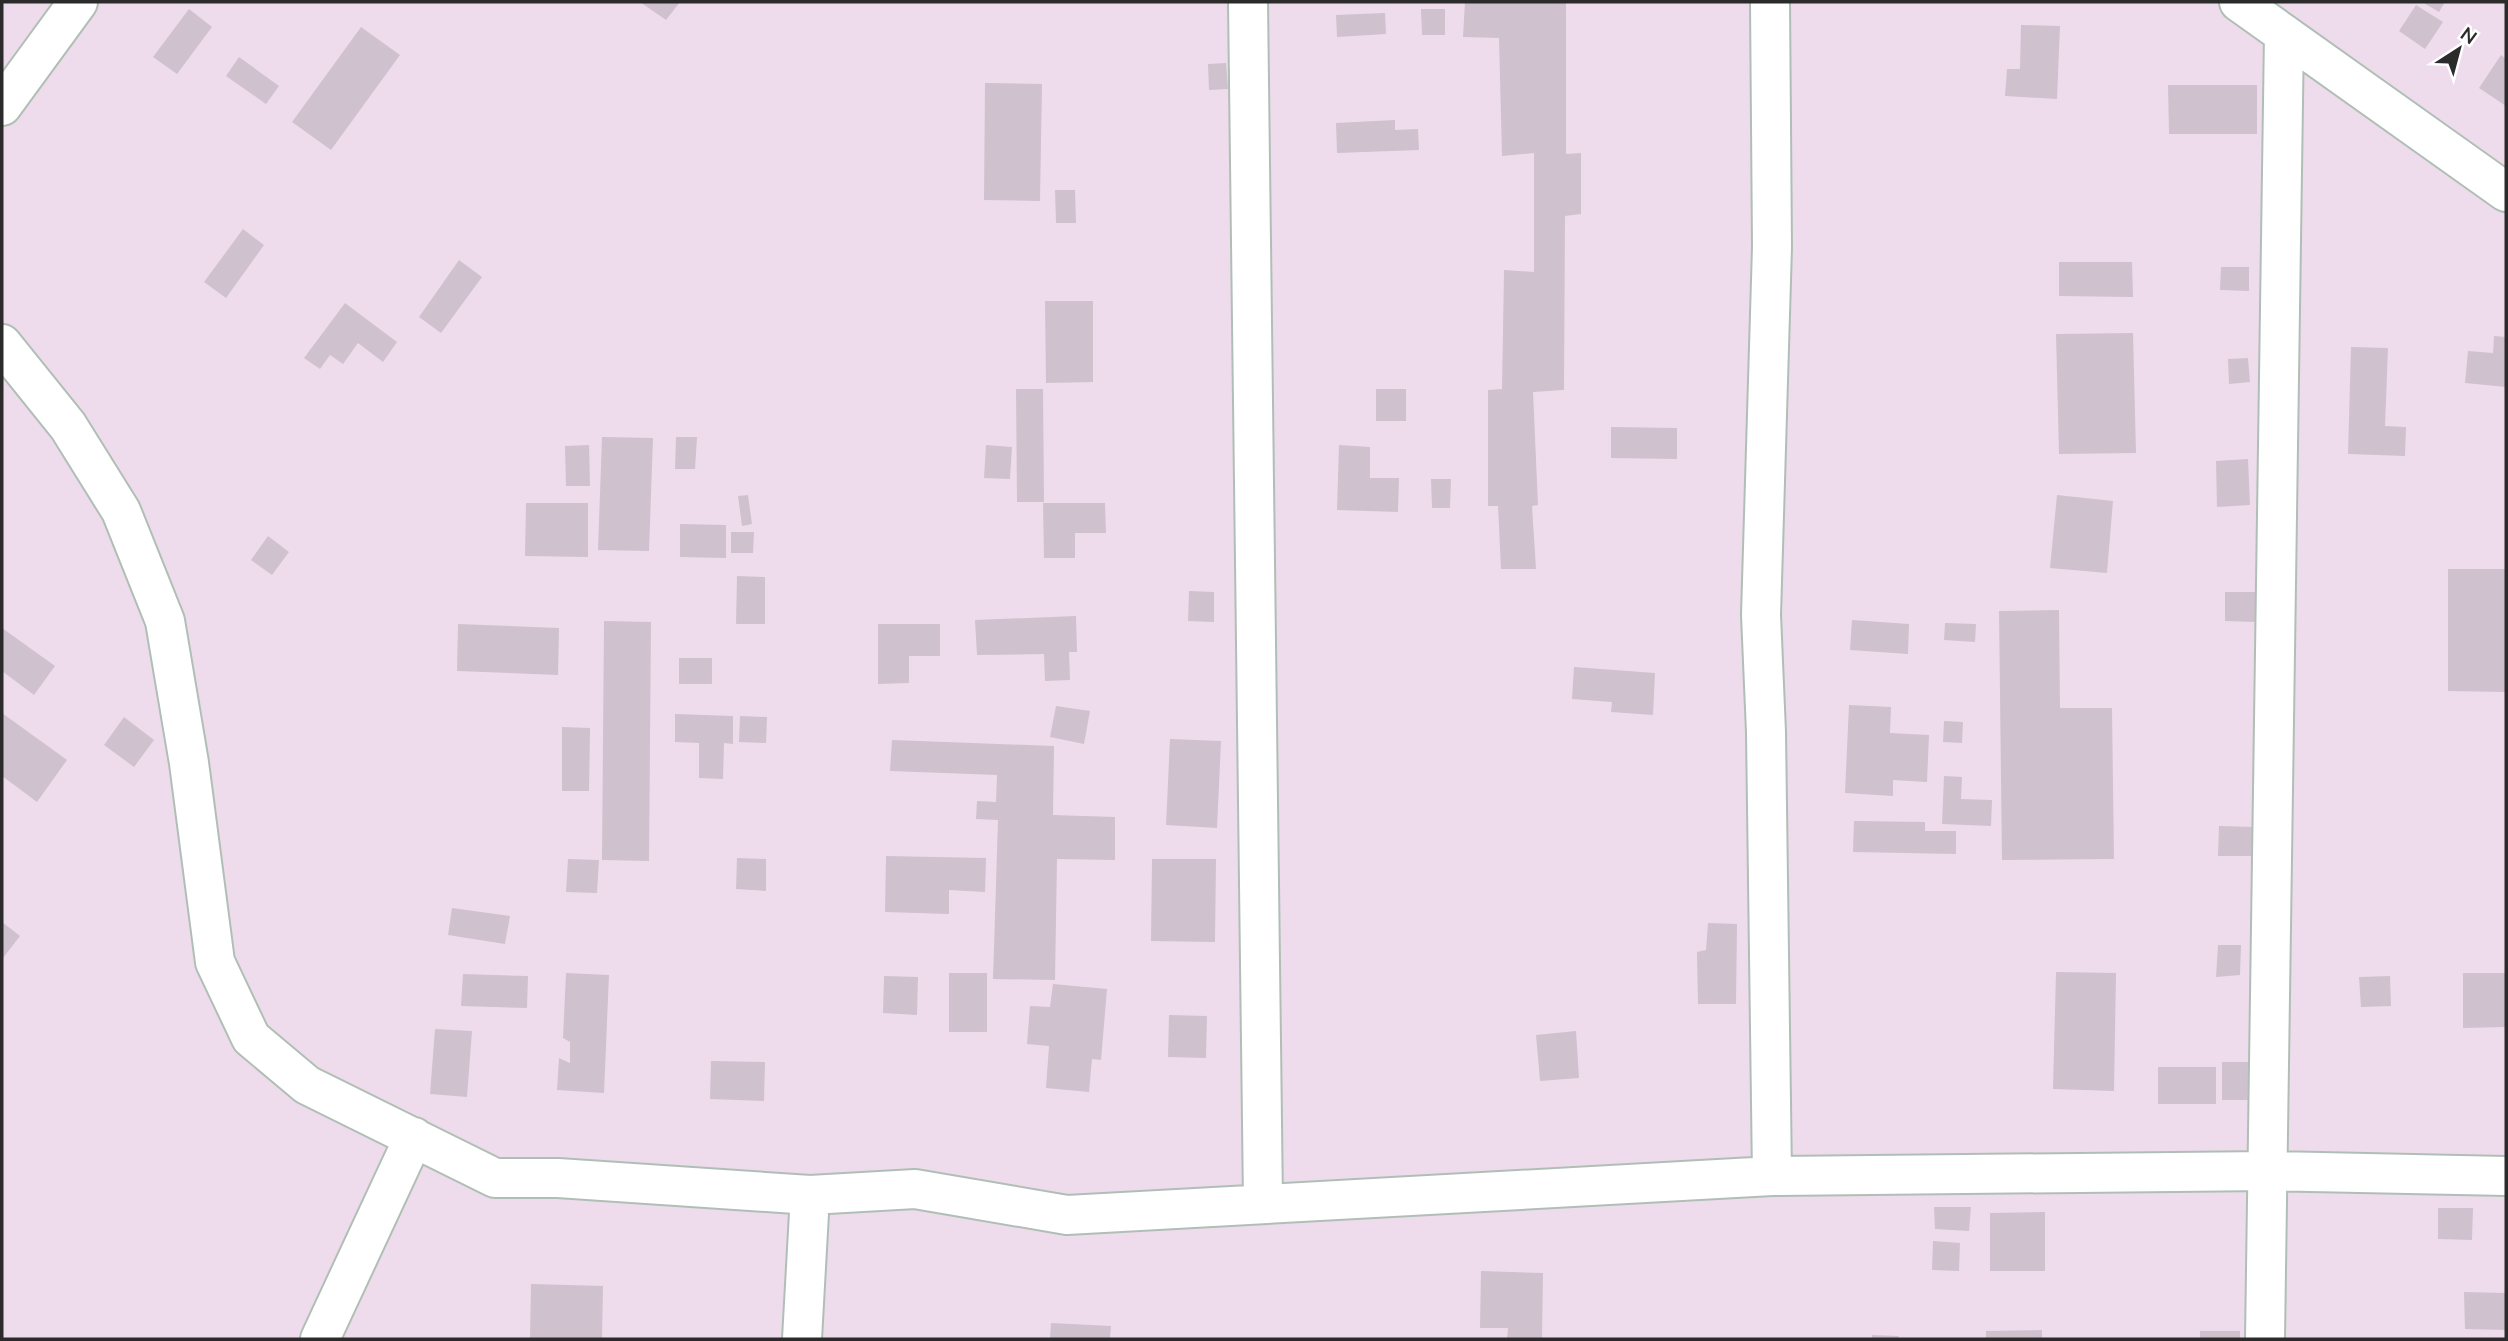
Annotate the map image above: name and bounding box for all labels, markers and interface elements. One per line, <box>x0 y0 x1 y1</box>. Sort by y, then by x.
north arrow <box>2424 14 2494 84</box>
text: N <box>2456 21 2482 49</box>

